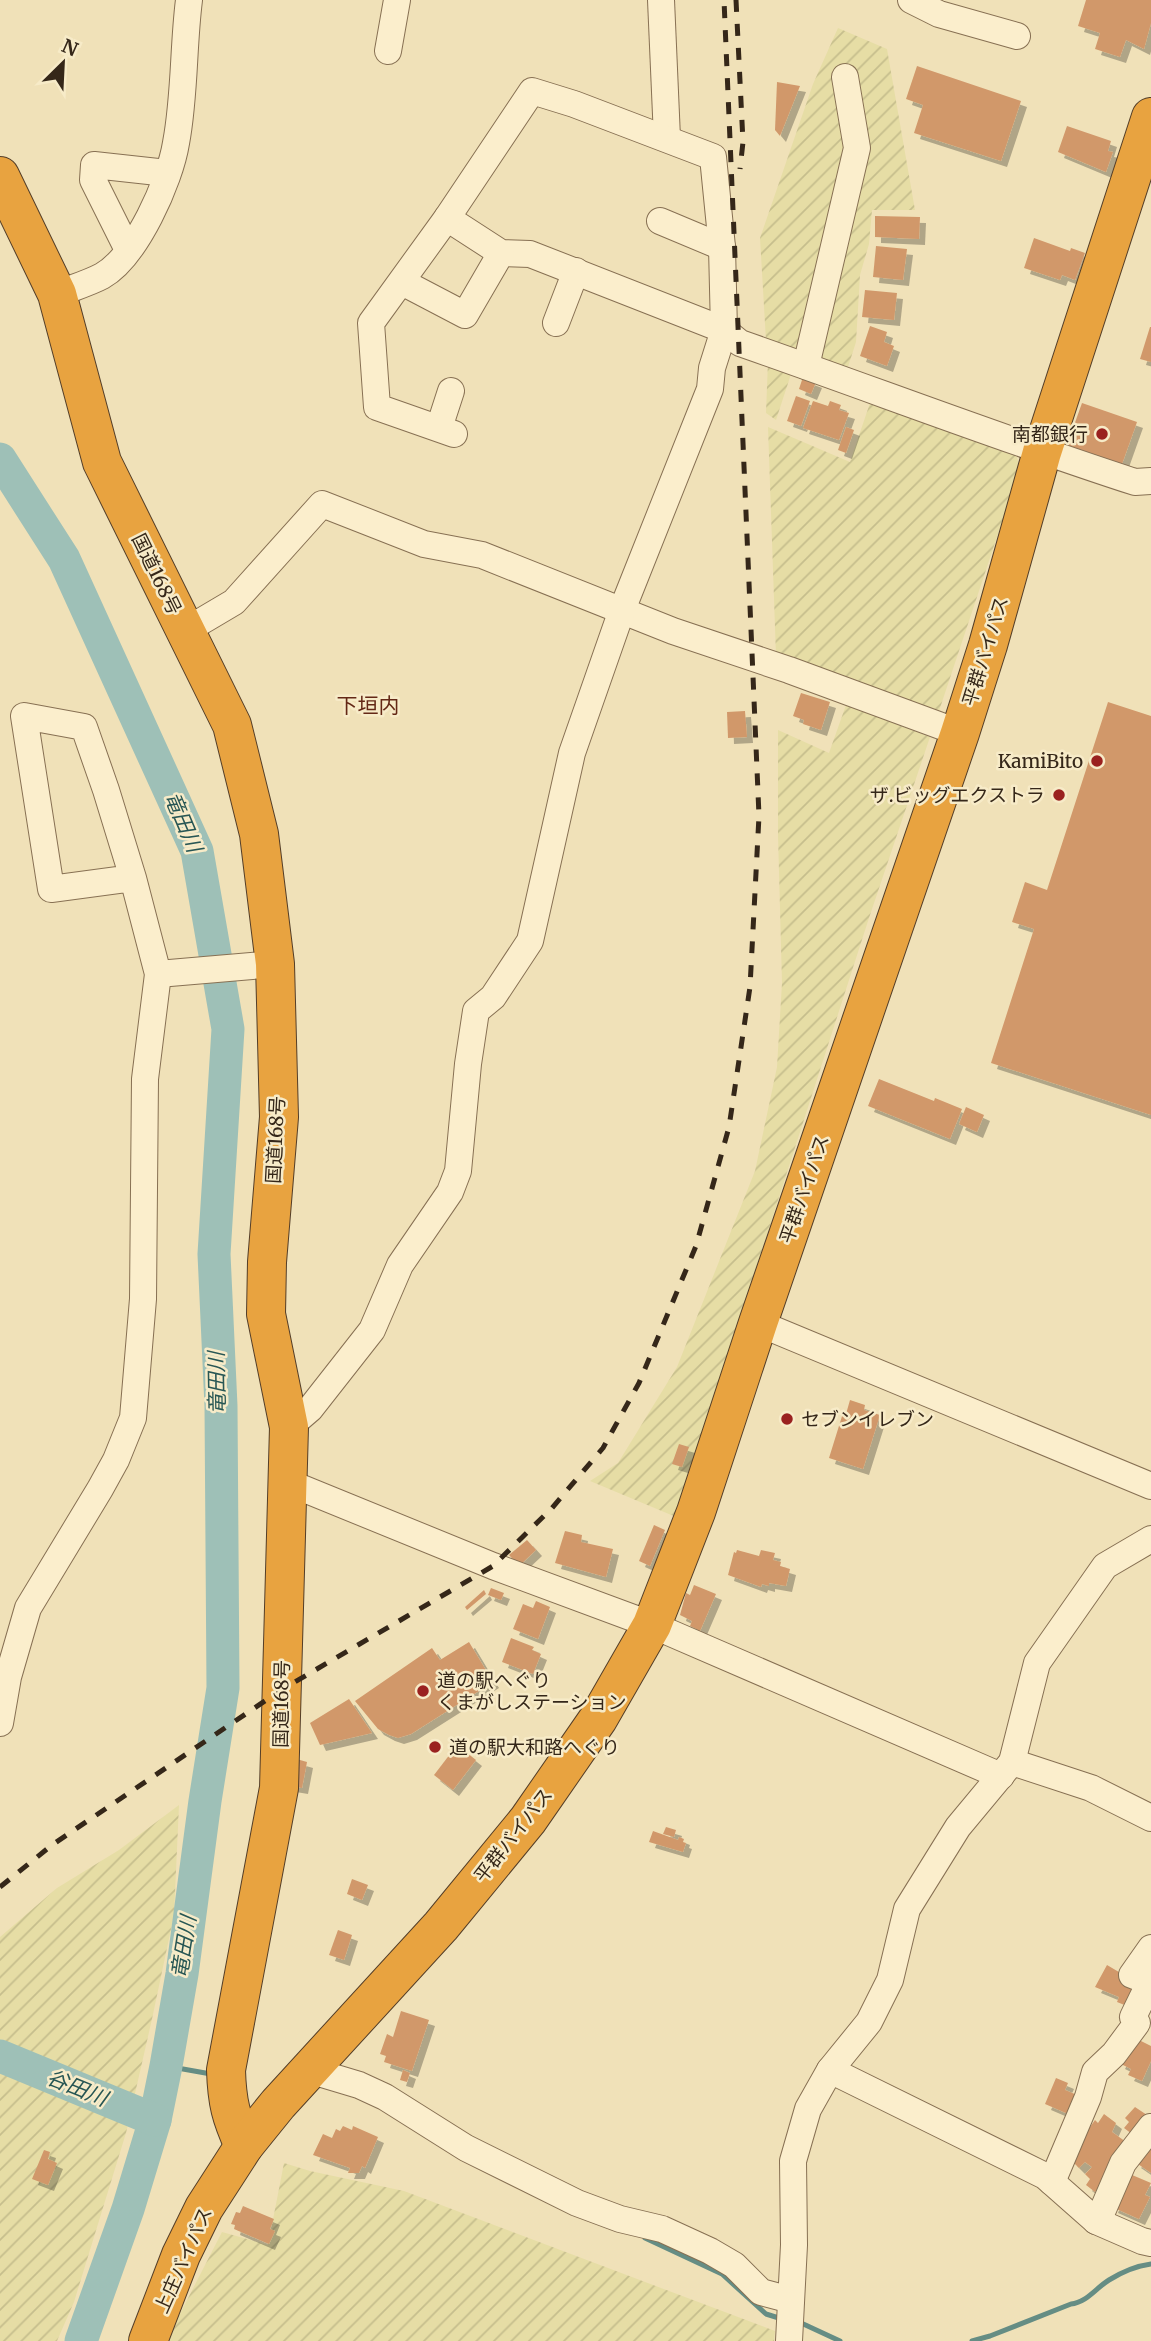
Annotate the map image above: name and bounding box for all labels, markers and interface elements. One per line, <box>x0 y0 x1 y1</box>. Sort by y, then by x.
north arrow <box>28 28 98 98</box>
text: N <box>58 33 82 61</box>
place label: 南都銀行 <box>1012 422 1088 446</box>
marker: 南都銀行 <box>1094 426 1110 442</box>
street label: 国道168号 <box>127 529 187 619</box>
street label: 平群バイパス <box>957 593 1013 709</box>
district label: 下垣内 <box>337 692 400 719</box>
place label: KamiBito <box>998 749 1083 773</box>
marker: KamiBito <box>1089 753 1105 769</box>
place label: ザ.ビッグエクストラ <box>870 783 1045 807</box>
marker: ザ.ビッグエクストラ <box>1051 787 1067 803</box>
water label: 竜田川 <box>159 788 209 858</box>
street label: 国道168号 <box>261 1096 289 1184</box>
street label: 平群バイパス <box>774 1131 834 1247</box>
water label: 竜田川 <box>202 1349 231 1415</box>
place label: セブンイレブン <box>801 1407 934 1431</box>
marker: セブンイレブン <box>779 1411 795 1427</box>
street label: 国道168号 <box>268 1660 294 1748</box>
place label: 道の駅へぐり くまがしステーション <box>437 1668 627 1714</box>
marker: 道の駅へぐり くまがしステーション <box>415 1683 431 1699</box>
place label: 道の駅大和路へぐり <box>449 1735 620 1759</box>
marker: 道の駅大和路へぐり <box>427 1739 443 1755</box>
street label: 平群バイパス <box>469 1783 557 1887</box>
water label: 竜田川 <box>165 1912 202 1980</box>
water label: 谷田川 <box>43 2063 113 2113</box>
street label: 上庄バイパス <box>149 2203 217 2317</box>

